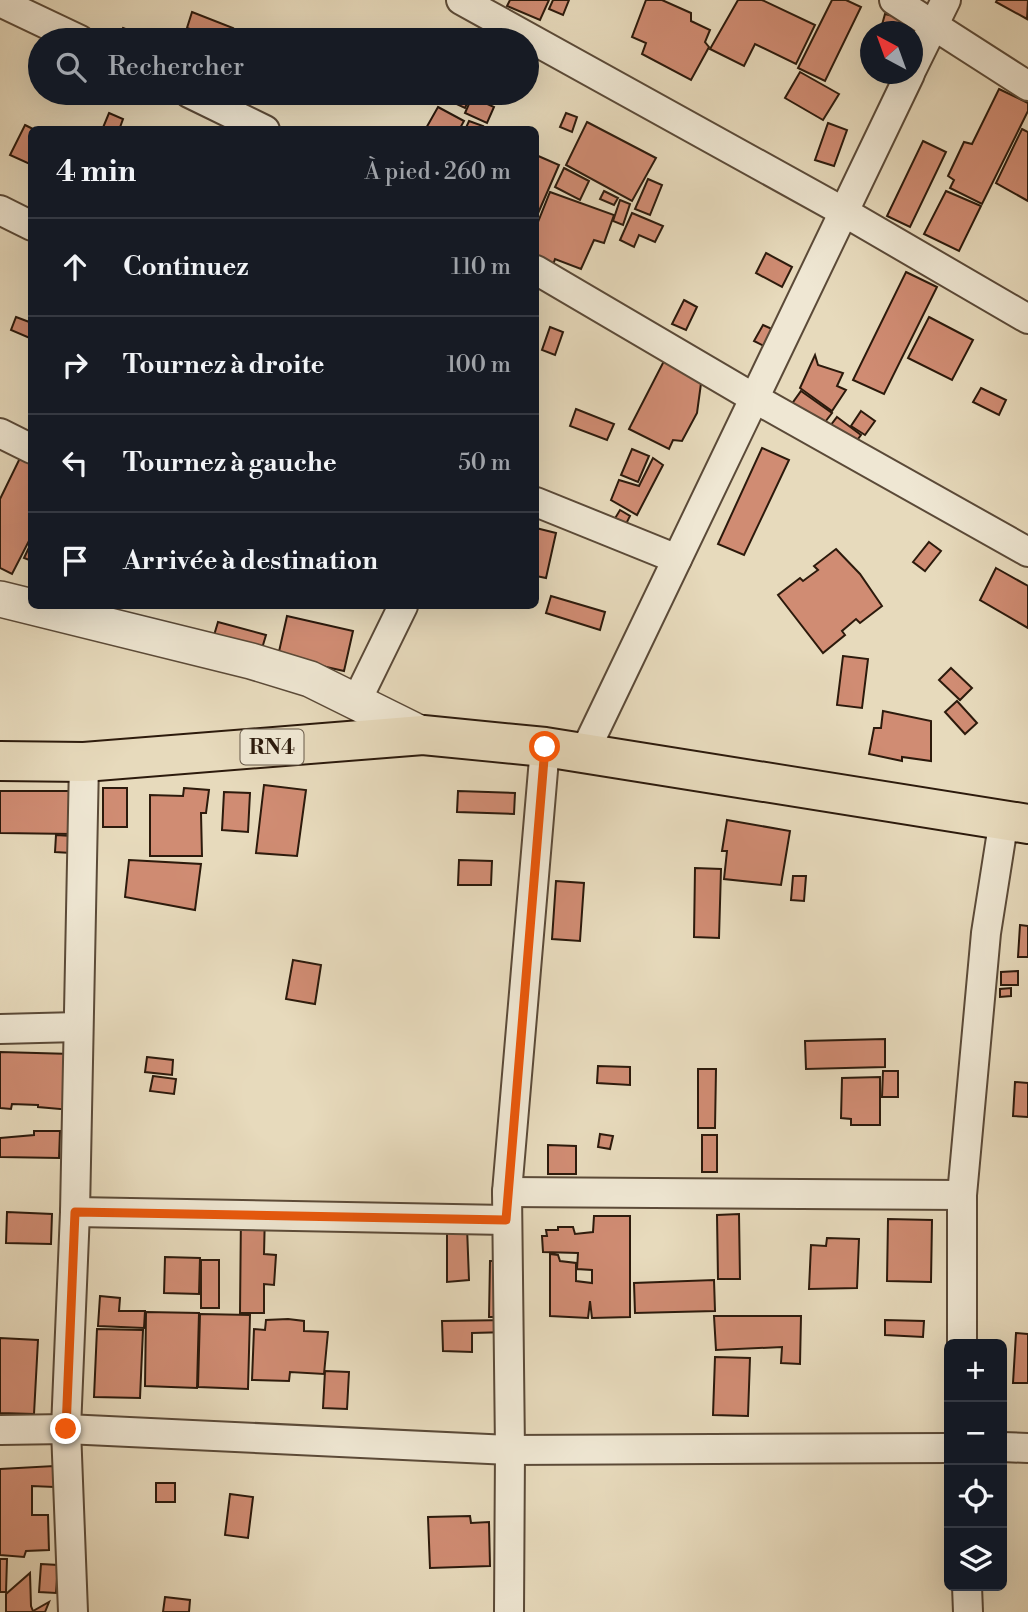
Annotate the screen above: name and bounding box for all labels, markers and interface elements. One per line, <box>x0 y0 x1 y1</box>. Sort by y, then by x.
north arrow <box>860 21 923 84</box>
search box <box>28 28 539 105</box>
icon: search <box>52 48 90 86</box>
text: Rechercher <box>108 51 244 83</box>
text: 4 min <box>56 153 136 191</box>
text: À pied · 260 m <box>364 158 511 186</box>
icon: ahead <box>56 248 94 286</box>
text: Continuez <box>123 251 249 283</box>
text: 110 m <box>451 253 511 281</box>
icon: right <box>56 346 94 384</box>
text: Tournez à droite <box>123 349 325 381</box>
text: 100 m <box>446 351 511 379</box>
icon: left <box>56 444 94 482</box>
text: Tournez à gauche <box>123 447 337 479</box>
text: 50 m <box>458 449 511 477</box>
icon: arrive <box>56 542 94 580</box>
text: Arrivée à destination <box>123 545 378 577</box>
road number: RN4 <box>240 730 304 764</box>
route start <box>529 731 560 762</box>
map controls <box>944 1339 1007 1591</box>
button: + <box>944 1339 1007 1402</box>
button: − <box>944 1402 1007 1465</box>
route end <box>50 1413 81 1444</box>
button: locate <box>944 1465 1007 1528</box>
button: layers <box>944 1528 1007 1591</box>

